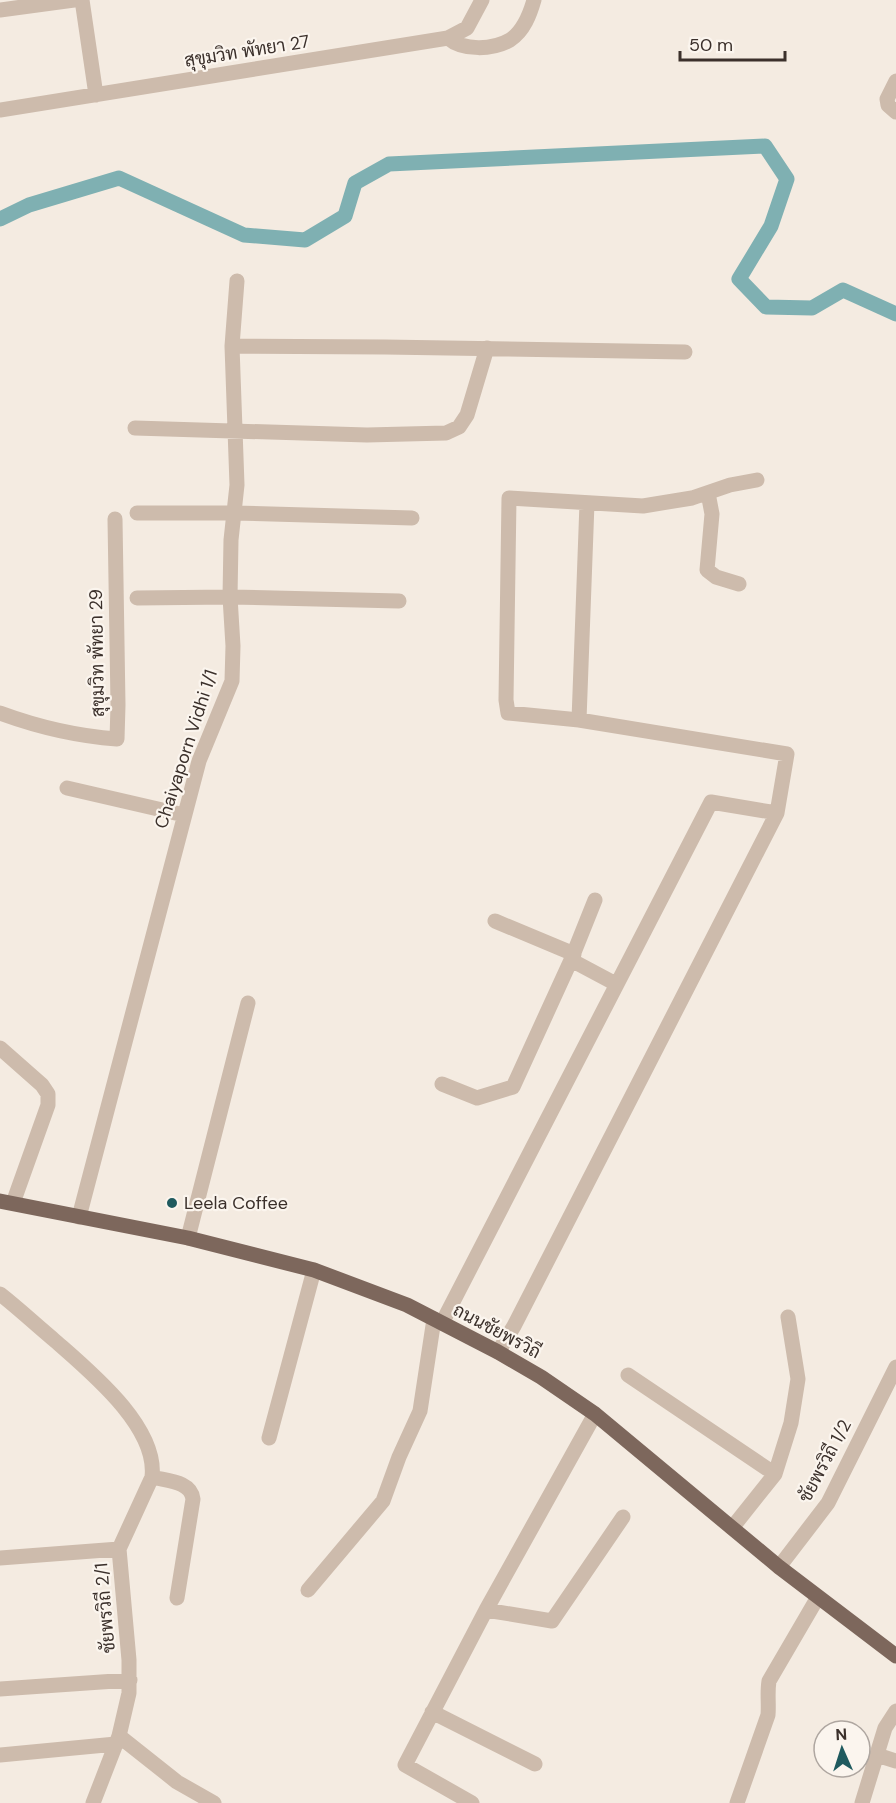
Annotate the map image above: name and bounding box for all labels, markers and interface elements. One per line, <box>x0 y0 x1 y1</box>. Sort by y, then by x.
scale bar <box>680 24 785 62</box>
street label: สุขุมวิท พัทยา 27 <box>183 29 311 73</box>
text: 50 m <box>689 33 733 57</box>
street label: สุขุมวิท พัทยา 29 <box>84 589 110 717</box>
street label: Chaiyaporn Vidhi 1/1 <box>149 666 223 832</box>
place label: Leela Coffee <box>184 1191 288 1215</box>
marker: Leela Coffee <box>165 1196 179 1210</box>
street label: ถนนชัยพรวิถี <box>449 1297 545 1364</box>
street label: ชัยพรวิถี 1/2 <box>792 1415 857 1507</box>
street label: ชัยพรวิถี 2/1 <box>88 1562 121 1654</box>
north arrow <box>812 1719 872 1779</box>
text: N <box>835 1724 848 1745</box>

